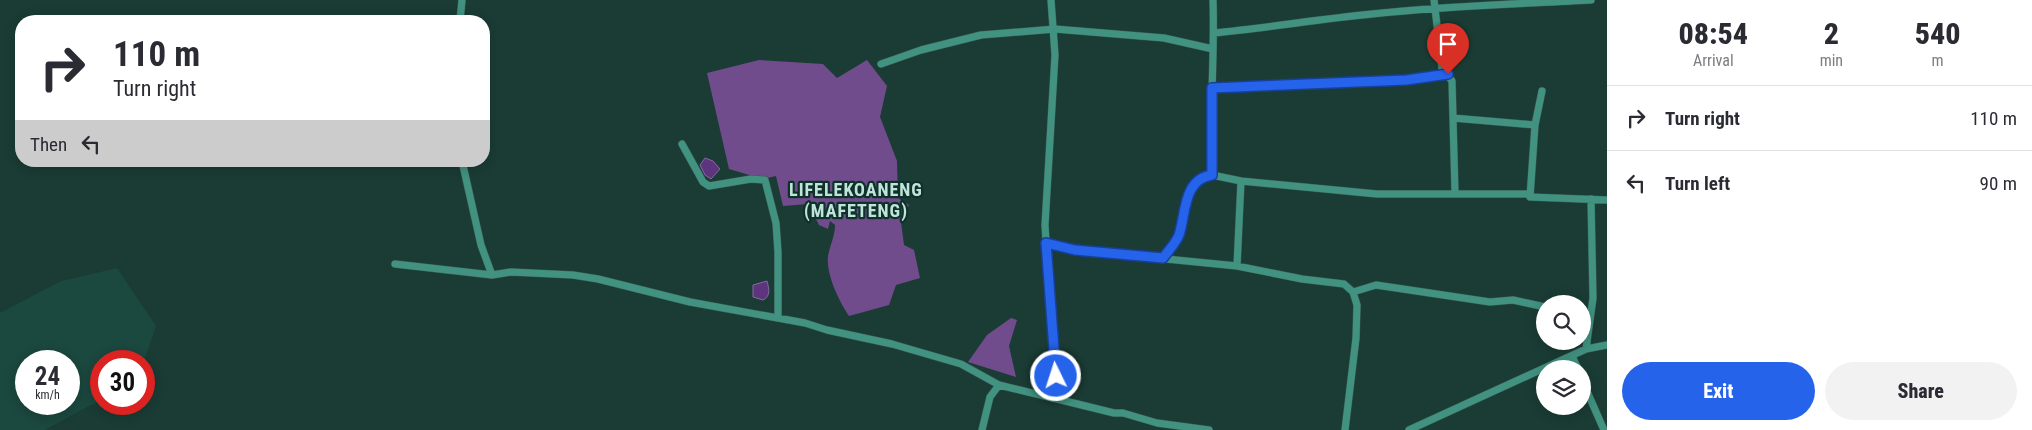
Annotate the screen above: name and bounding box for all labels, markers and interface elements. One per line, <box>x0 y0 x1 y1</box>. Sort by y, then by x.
text: 08:54 <box>1679 16 1748 51</box>
text: 2 <box>1824 16 1839 51</box>
text: 540 <box>1915 16 1960 51</box>
pin <box>1427 23 1469 74</box>
icon: arrive <box>1434 30 1462 58</box>
text: 110 m <box>113 34 200 75</box>
icon: right <box>30 35 95 100</box>
text: Arrival <box>1693 51 1734 70</box>
text: min <box>1820 51 1843 70</box>
text: m <box>1932 51 1944 70</box>
text: Turn right <box>113 76 196 101</box>
icon: right <box>1622 104 1650 132</box>
text: Turn right <box>1665 107 1740 130</box>
text: 110 m <box>1970 107 2017 130</box>
icon: left <box>77 130 105 158</box>
text: Then <box>30 133 67 156</box>
icon: left <box>1622 169 1650 197</box>
text: Turn left <box>1665 172 1730 195</box>
text: 90 m <box>1980 172 2017 195</box>
district label: LIFELEKOANENG (MAFETENG) <box>789 179 923 222</box>
map controls <box>1536 295 1591 415</box>
button: search <box>1536 295 1591 350</box>
position arrow <box>1029 349 1081 401</box>
speed limit sign: 30 <box>90 350 155 415</box>
button: layers <box>1536 360 1591 415</box>
text: 24 <box>35 362 60 391</box>
button: Exit <box>1622 362 1815 420</box>
button: Share <box>1825 362 2017 420</box>
text: km/h <box>35 388 60 402</box>

